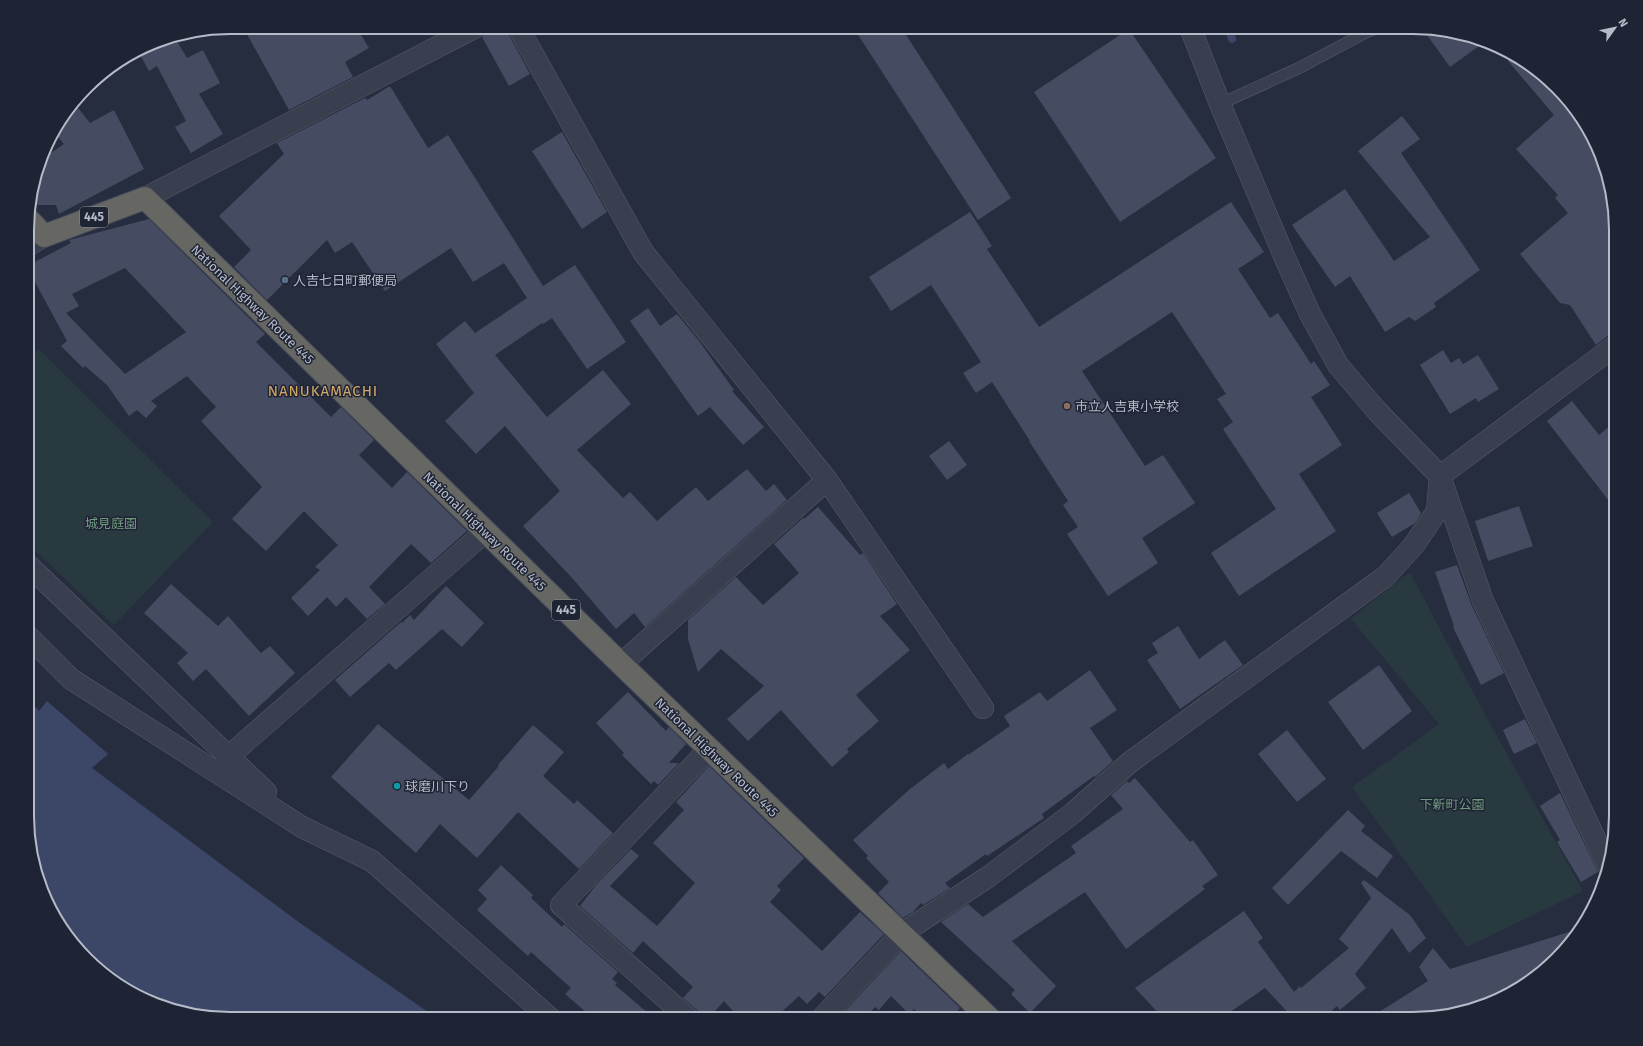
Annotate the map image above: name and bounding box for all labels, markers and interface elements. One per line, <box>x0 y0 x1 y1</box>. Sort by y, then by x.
north arrow <box>1595 8 1635 48</box>
text: N <box>1616 16 1630 29</box>
road number: 445 <box>80 207 108 227</box>
street label: National Highway Route 445 <box>188 242 317 367</box>
place label: 人吉七日町郵便局 <box>293 273 397 288</box>
marker: 人吉七日町郵便局 <box>280 275 290 285</box>
district label: NANUKAMACHI <box>268 382 378 400</box>
place label: 市立人吉東小学校 <box>1075 399 1179 414</box>
marker: 市立人吉東小学校 <box>1062 401 1072 411</box>
street label: National Highway Route 445 <box>420 469 549 594</box>
park label: 城見庭園 <box>85 516 137 531</box>
road number: 445 <box>552 600 580 620</box>
street label: National Highway Route 445 <box>652 695 781 820</box>
place label: 球磨川下り <box>405 779 470 794</box>
marker: 球磨川下り <box>392 781 402 791</box>
park label: 下新町公園 <box>1419 797 1485 812</box>

